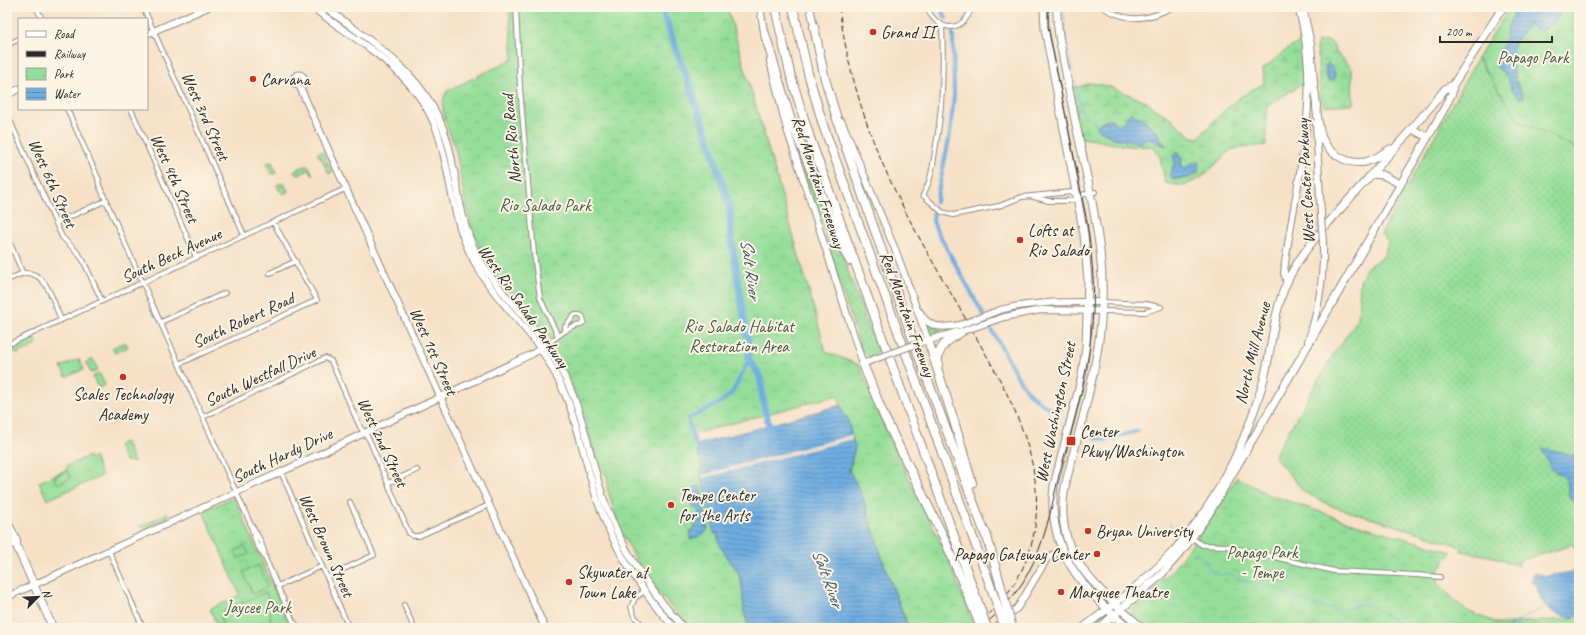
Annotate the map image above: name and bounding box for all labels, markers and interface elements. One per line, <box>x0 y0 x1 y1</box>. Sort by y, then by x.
legend <box>18 18 148 110</box>
scale bar <box>1440 18 1552 44</box>
place label: Grand II <box>881 22 939 43</box>
text: 200 m <box>1446 24 1473 40</box>
text: Road <box>54 26 76 42</box>
marker: Grand II <box>868 27 878 37</box>
text: Railway <box>54 46 86 62</box>
park label: Papago Park <box>1498 47 1570 68</box>
text: Park <box>54 66 75 82</box>
street label: West 3rd Street <box>177 69 235 166</box>
place label: Carvana <box>261 69 312 90</box>
marker: Carvana <box>248 74 258 84</box>
text: Water <box>54 86 82 102</box>
street label: North Rio Road <box>497 91 526 184</box>
street label: Red Mountain Freeeway <box>787 114 850 252</box>
street label: West Center Parkway <box>1292 117 1319 244</box>
street label: West 4th Street <box>146 130 204 228</box>
street label: West 6th Street <box>24 135 82 233</box>
park label: Rio Salado Park <box>499 195 592 216</box>
place label: Lofts at Rio Salado <box>1028 220 1091 261</box>
street label: South Beck Avenue <box>118 223 226 288</box>
marker: Lofts at Rio Salado <box>1015 235 1025 245</box>
water label: Salt River <box>736 238 767 304</box>
street label: West Rio Salado Parkway <box>473 241 575 373</box>
street label: Red Mountain Freeway <box>875 249 940 381</box>
street label: South Robert Road <box>189 287 299 353</box>
street label: North Mill Avenue <box>1230 299 1276 406</box>
street label: West 1st Street <box>405 304 463 400</box>
park label: Rio Salado Habitat Restoration Area <box>684 316 796 357</box>
street label: West Washington Street <box>1030 338 1081 484</box>
street label: South Westfall Drive <box>202 341 320 411</box>
marker: Scales Technology Academy <box>118 372 128 382</box>
place label: Scales Technology Academy <box>73 384 174 425</box>
street label: West 2nd Street <box>353 394 413 492</box>
place label: Center Pkwy/Washington <box>1080 421 1185 462</box>
street label: South Hardy Drive <box>229 423 337 488</box>
marker: Center Pkwy/Washington <box>1065 435 1077 447</box>
place label: Tempe Center for the Arts <box>679 485 757 526</box>
street label: West Brown Street <box>294 490 360 602</box>
marker: Tempe Center for the Arts <box>666 500 676 510</box>
place label: Bryan University <box>1096 521 1194 542</box>
marker: Bryan University <box>1083 526 1093 536</box>
park label: Papago Park - Tempe <box>1227 542 1299 583</box>
place label: Papago Gateway Center <box>954 544 1091 565</box>
water label: Salt River <box>807 546 850 613</box>
marker: Papago Gateway Center <box>1092 549 1102 559</box>
place label: Skywater at Town Lake <box>577 562 650 603</box>
north arrow <box>18 577 58 617</box>
marker: Skywater at Town Lake <box>564 577 574 587</box>
place label: Marquee Theatre <box>1069 582 1169 603</box>
text: N <box>39 587 56 601</box>
marker: Marquee Theatre <box>1056 587 1066 597</box>
park label: Jaycee Park <box>224 597 293 618</box>

